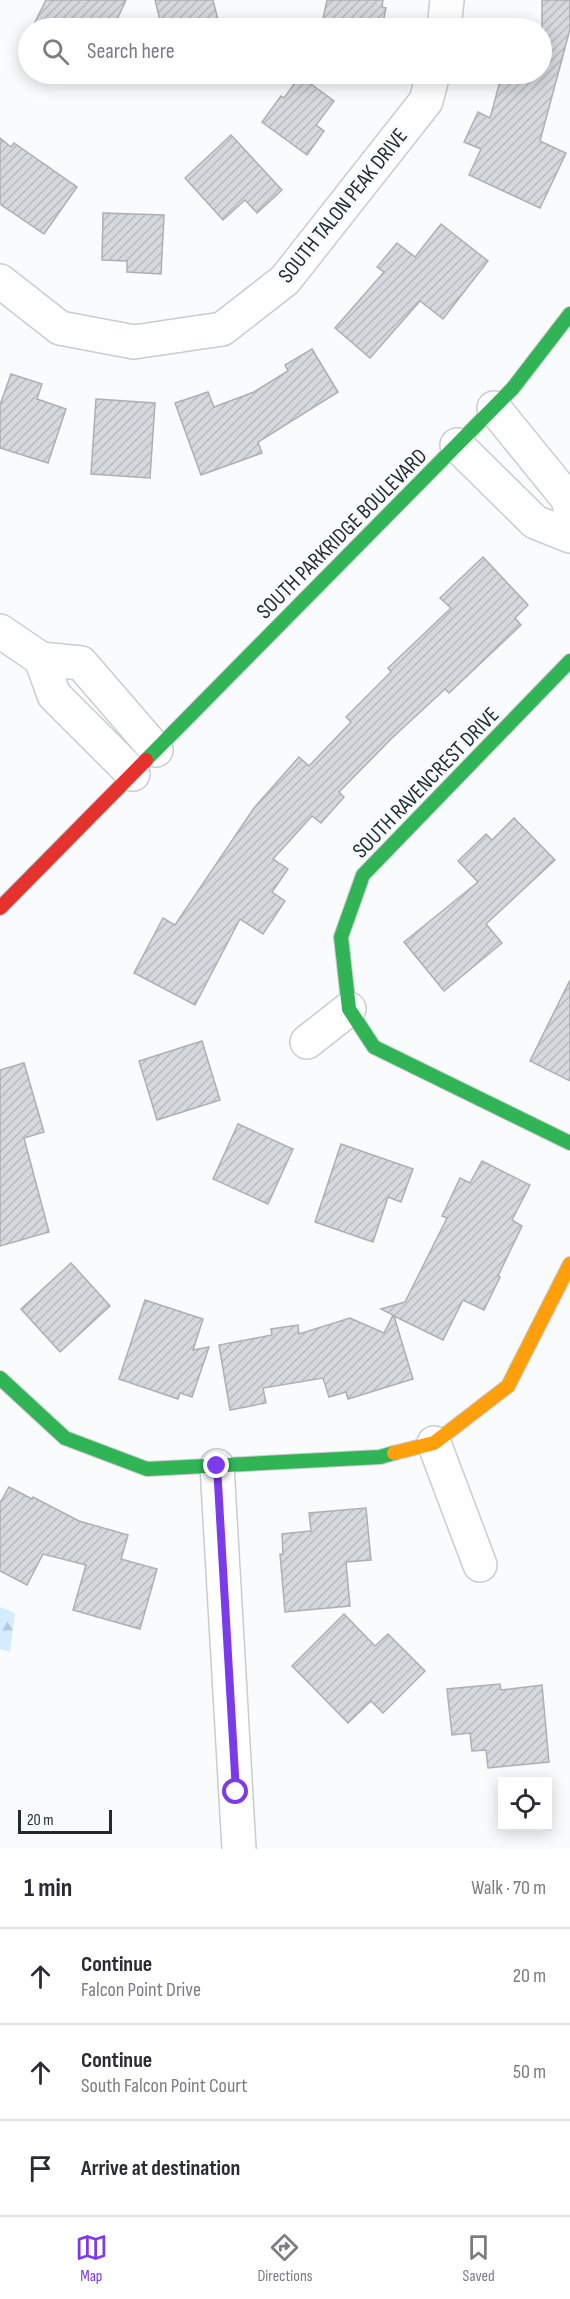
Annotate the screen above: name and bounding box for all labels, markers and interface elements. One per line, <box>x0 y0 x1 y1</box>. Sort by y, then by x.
search box <box>18 18 552 84</box>
icon: search <box>39 35 72 68</box>
text: Search here <box>87 38 174 65</box>
street label: SOUTH TALON PEAK DRIVE <box>273 123 414 289</box>
street label: SOUTH PARKRIDGE BOULEVARD <box>251 443 433 625</box>
street label: SOUTH RAVENCREST DRIVE <box>347 702 505 864</box>
route end <box>203 1452 229 1478</box>
map controls <box>498 1777 552 1831</box>
button: locate <box>498 1777 552 1831</box>
route start <box>222 1778 248 1804</box>
scale bar <box>18 1807 112 1834</box>
text: 20 m <box>27 1811 54 1830</box>
text: 1 min <box>24 1873 72 1904</box>
text: Walk · 70 m <box>471 1876 546 1900</box>
text: Continue <box>81 1951 152 1978</box>
icon: ahead <box>24 1960 57 1993</box>
text: 20 m <box>513 1964 546 1988</box>
text: Falcon Point Drive <box>81 1978 201 2002</box>
text: Continue <box>81 2047 152 2074</box>
icon: ahead <box>24 2056 57 2089</box>
text: 50 m <box>513 2060 546 2084</box>
text: South Falcon Point Court <box>81 2074 247 2098</box>
icon: arrive <box>24 2152 57 2185</box>
text: Arrive at destination <box>81 2155 240 2182</box>
tab: Map <box>75 2231 108 2286</box>
tab: Directions <box>257 2231 313 2286</box>
tab: Saved <box>462 2231 495 2286</box>

